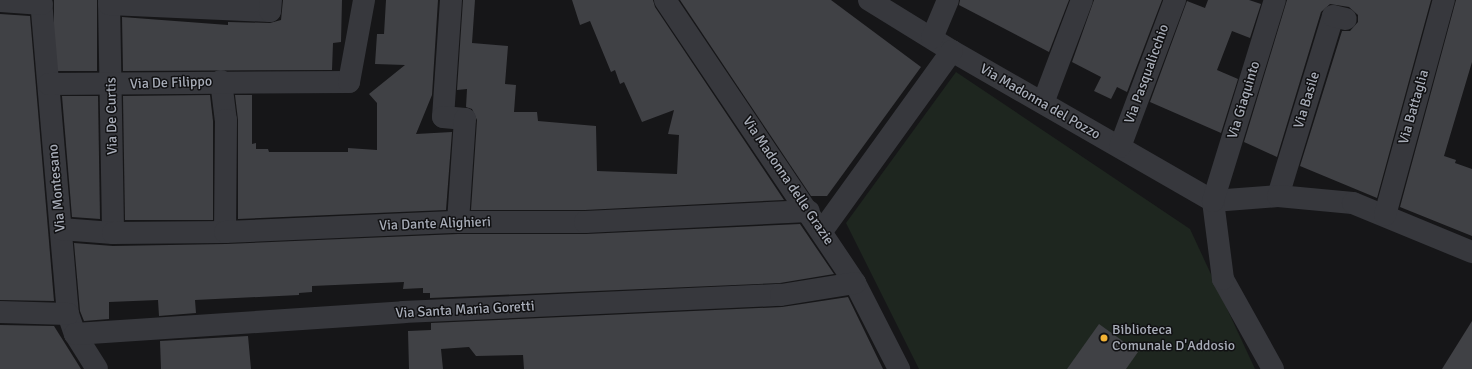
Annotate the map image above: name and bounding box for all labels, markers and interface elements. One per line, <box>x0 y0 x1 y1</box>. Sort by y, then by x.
street label: Via Pasqualicchio <box>1121 22 1173 126</box>
street label: Via Giaquinto <box>1224 59 1264 141</box>
street label: Via Madonna del Pozzo <box>977 61 1103 143</box>
street label: Via Battaglia <box>1395 68 1433 146</box>
street label: Via Basile <box>1290 70 1324 130</box>
street label: Via De Filippo <box>130 73 212 93</box>
street label: Via De Curtis <box>103 77 121 155</box>
street label: Via Madonna delle Grazie <box>739 114 837 248</box>
street label: Via Montesano <box>45 143 69 233</box>
street label: Via Dante Alighieri <box>379 214 491 234</box>
street label: Via Santa Maria Goretti <box>395 298 535 322</box>
place label: Biblioteca Comunale D'Addosio <box>1112 322 1235 354</box>
marker: Biblioteca Comunale D'Addosio <box>1099 333 1109 343</box>

